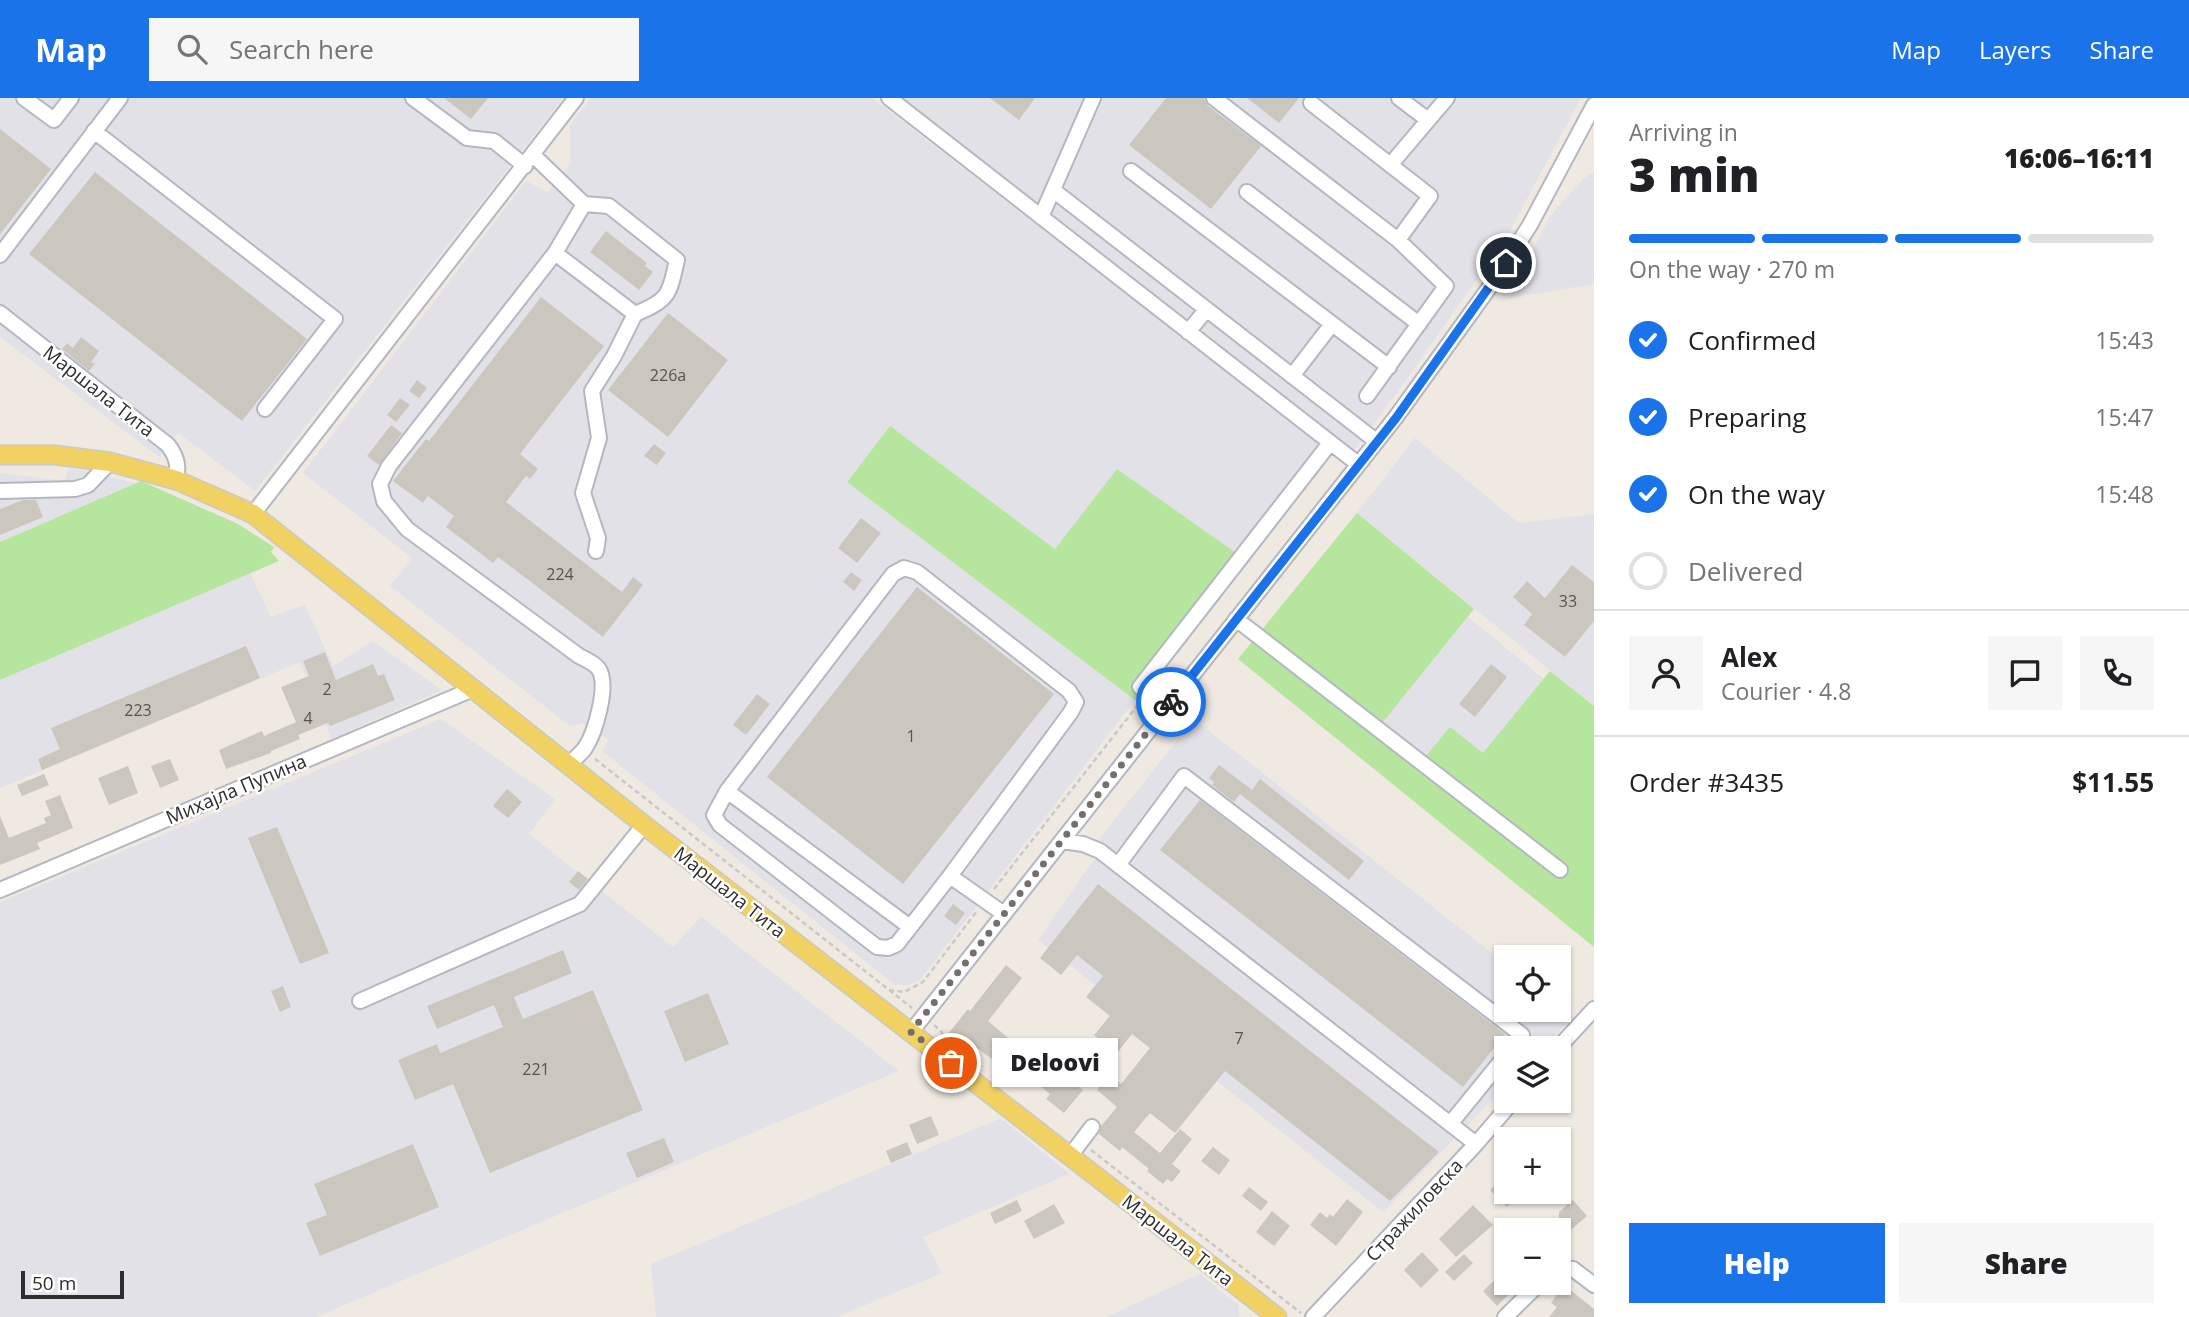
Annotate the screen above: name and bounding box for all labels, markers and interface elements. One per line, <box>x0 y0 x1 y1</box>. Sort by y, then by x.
search box <box>149 18 639 81</box>
text: Map <box>35 27 107 72</box>
icon: search <box>173 30 211 68</box>
text: Search here <box>229 31 374 67</box>
text: Map <box>1891 33 1941 66</box>
text: Layers <box>1979 33 2052 66</box>
text: Share <box>2090 33 2154 66</box>
text: Arriving in <box>1629 116 1738 148</box>
text: 16:06–16:11 <box>2004 140 2154 176</box>
text: 3 min <box>1629 143 1760 205</box>
pin <box>1476 233 1536 293</box>
icon: home <box>1487 244 1525 282</box>
text: On the way · 270 m <box>1629 253 1835 285</box>
icon: check <box>1629 321 1667 359</box>
text: Confirmed <box>1688 322 1816 358</box>
text: 15:43 <box>2095 324 2154 356</box>
street label: Маршала Тита <box>38 339 160 443</box>
house number: 226a <box>650 364 686 386</box>
icon: check <box>1629 398 1667 436</box>
text: Preparing <box>1688 399 1806 435</box>
text: 15:47 <box>2095 401 2154 433</box>
icon: check <box>1629 475 1667 513</box>
text: On the way <box>1688 476 1825 512</box>
text: 15:48 <box>2095 478 2154 510</box>
text: Delivered <box>1688 553 1803 589</box>
house number: 224 <box>546 563 574 585</box>
house number: 33 <box>1559 590 1577 612</box>
button: person <box>1629 636 1703 710</box>
button: chat <box>1988 636 2062 710</box>
button: phone <box>2080 636 2154 710</box>
text: Alex <box>1721 639 1777 675</box>
courier <box>1136 667 1206 737</box>
text: Courier · 4.8 <box>1721 675 1851 707</box>
house number: 2 <box>322 678 332 700</box>
icon: bike <box>1152 683 1190 721</box>
house number: 223 <box>124 699 152 721</box>
house number: 4 <box>303 707 313 729</box>
house number: 1 <box>906 725 916 747</box>
street label: Михајла Пупина <box>162 748 310 830</box>
text: Order #3435 <box>1629 764 1784 800</box>
text: $11.55 <box>2072 764 2154 800</box>
street label: Маршала Тита <box>669 840 791 944</box>
map controls <box>1494 945 1571 1295</box>
button: locate <box>1494 945 1571 1022</box>
house number: 7 <box>1234 1027 1244 1049</box>
pin <box>921 1033 981 1093</box>
button: layers <box>1494 1036 1571 1113</box>
callout: Deloovi <box>993 1038 1119 1088</box>
icon: bag <box>932 1044 970 1082</box>
text: Deloovi <box>1010 1046 1100 1078</box>
house number: 221 <box>522 1058 550 1080</box>
button: + <box>1494 1127 1571 1204</box>
street label: Стражиловска <box>1360 1153 1468 1267</box>
street label: Маршала Тита <box>1117 1188 1239 1292</box>
button: − <box>1494 1218 1571 1295</box>
button: Help <box>1629 1223 1885 1303</box>
button: Share <box>1899 1223 2154 1303</box>
scale bar <box>21 1268 124 1300</box>
text: 50 m <box>32 1270 76 1296</box>

